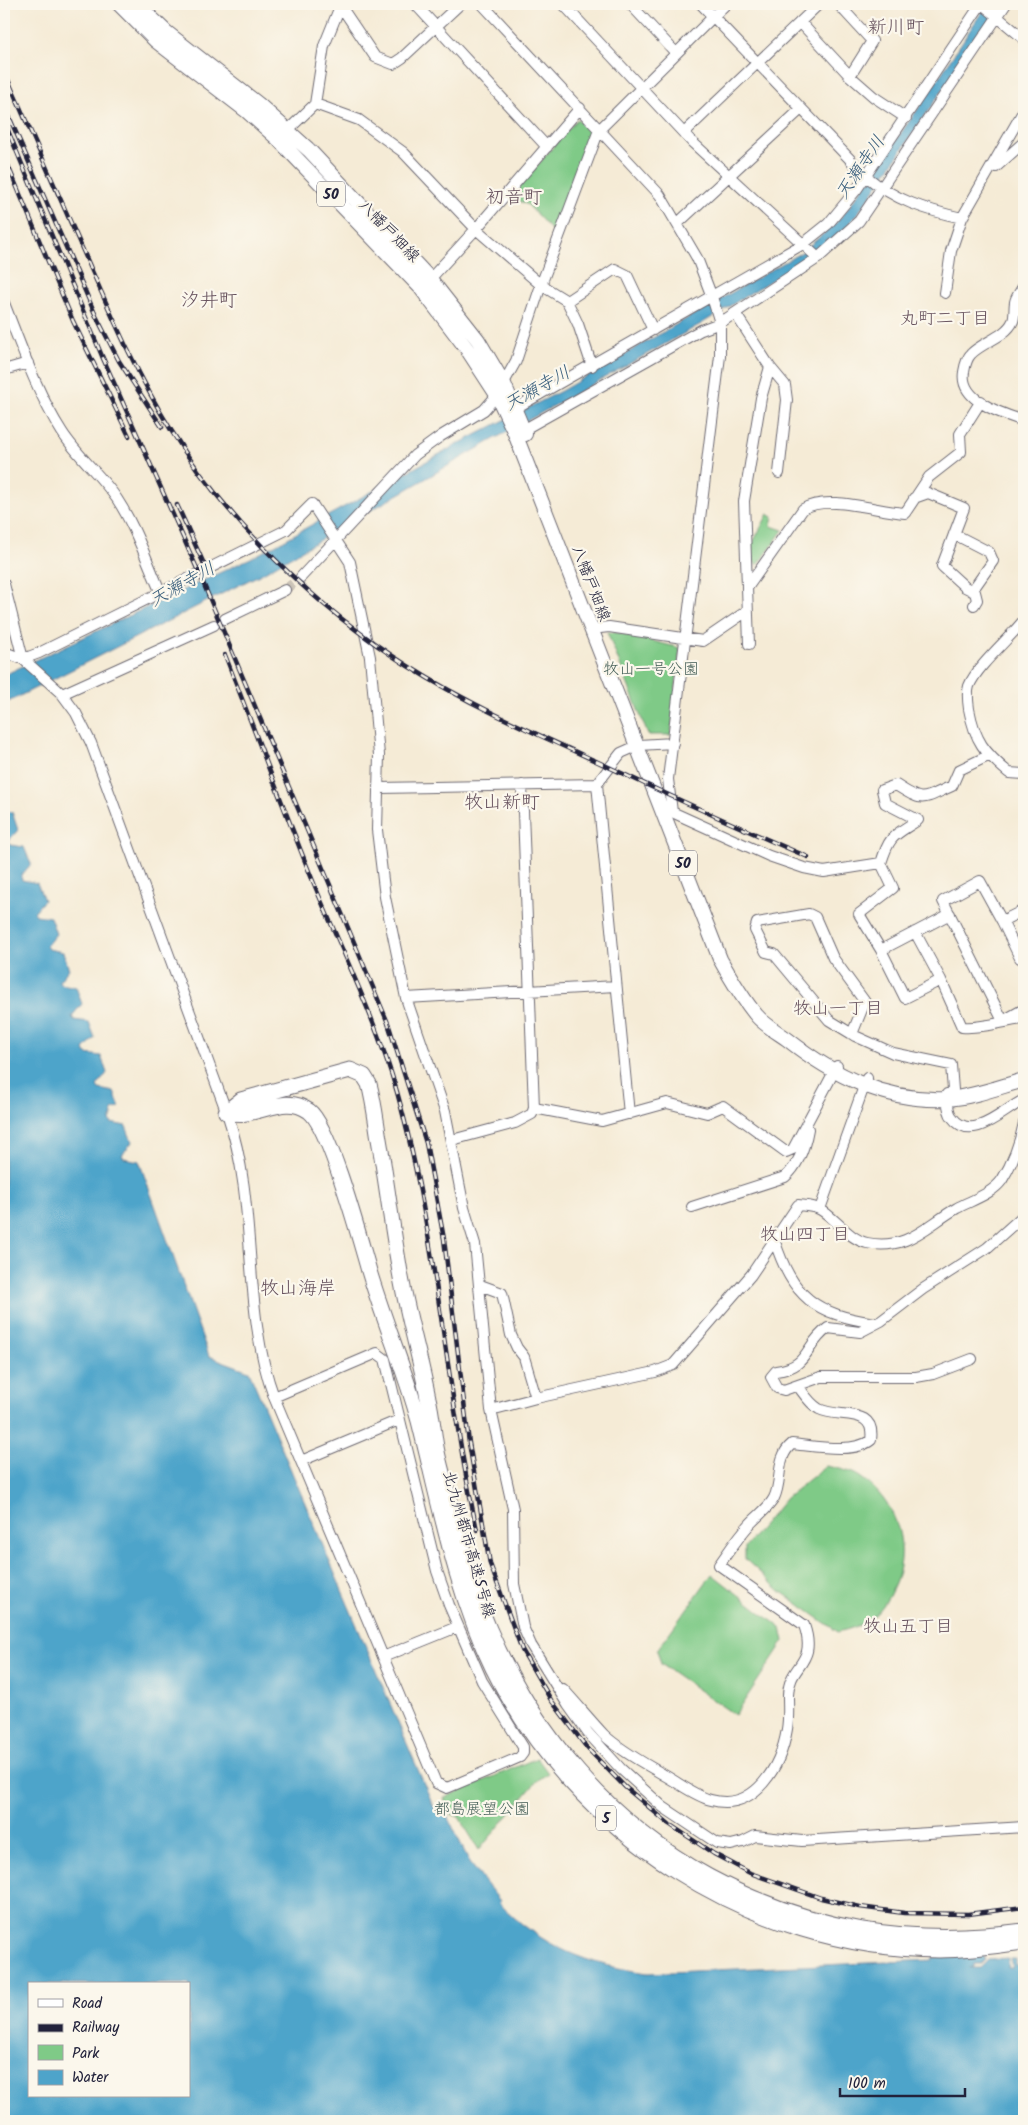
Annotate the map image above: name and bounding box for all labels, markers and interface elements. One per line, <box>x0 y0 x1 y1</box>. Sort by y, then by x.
district label: 新川町 <box>867 13 925 43</box>
water label: 天瀬寺川 <box>829 130 893 206</box>
road number: 50 <box>317 182 345 206</box>
district label: 初音町 <box>485 183 543 213</box>
street label: 八幡戸畑線 <box>352 194 426 269</box>
district label: 汐井町 <box>180 286 238 316</box>
district label: 丸町二丁目 <box>900 305 990 334</box>
water label: 天瀬寺川 <box>499 359 576 419</box>
street label: 八幡戸畑線 <box>565 542 617 625</box>
water label: 天瀬寺川 <box>144 555 221 615</box>
park label: 牧山一号公園 <box>603 657 699 682</box>
district label: 牧山新町 <box>464 788 540 818</box>
road number: 50 <box>669 850 697 876</box>
district label: 牧山一丁目 <box>793 995 883 1024</box>
district label: 牧山四丁目 <box>760 1221 850 1250</box>
district label: 牧山海岸 <box>260 1274 336 1304</box>
street label: 北九州都市高速5号線 <box>436 1468 502 1621</box>
district label: 牧山五丁目 <box>863 1613 953 1642</box>
park label: 都島展望公園 <box>434 1797 530 1822</box>
road number: 5 <box>596 1806 616 1830</box>
legend <box>28 1982 190 2098</box>
text: Road <box>72 1992 103 2016</box>
text: Railway <box>72 2016 120 2040</box>
text: Park <box>72 2042 100 2066</box>
scale bar <box>840 2065 966 2097</box>
text: Water <box>72 2066 109 2090</box>
text: 100 m <box>848 2072 886 2096</box>

